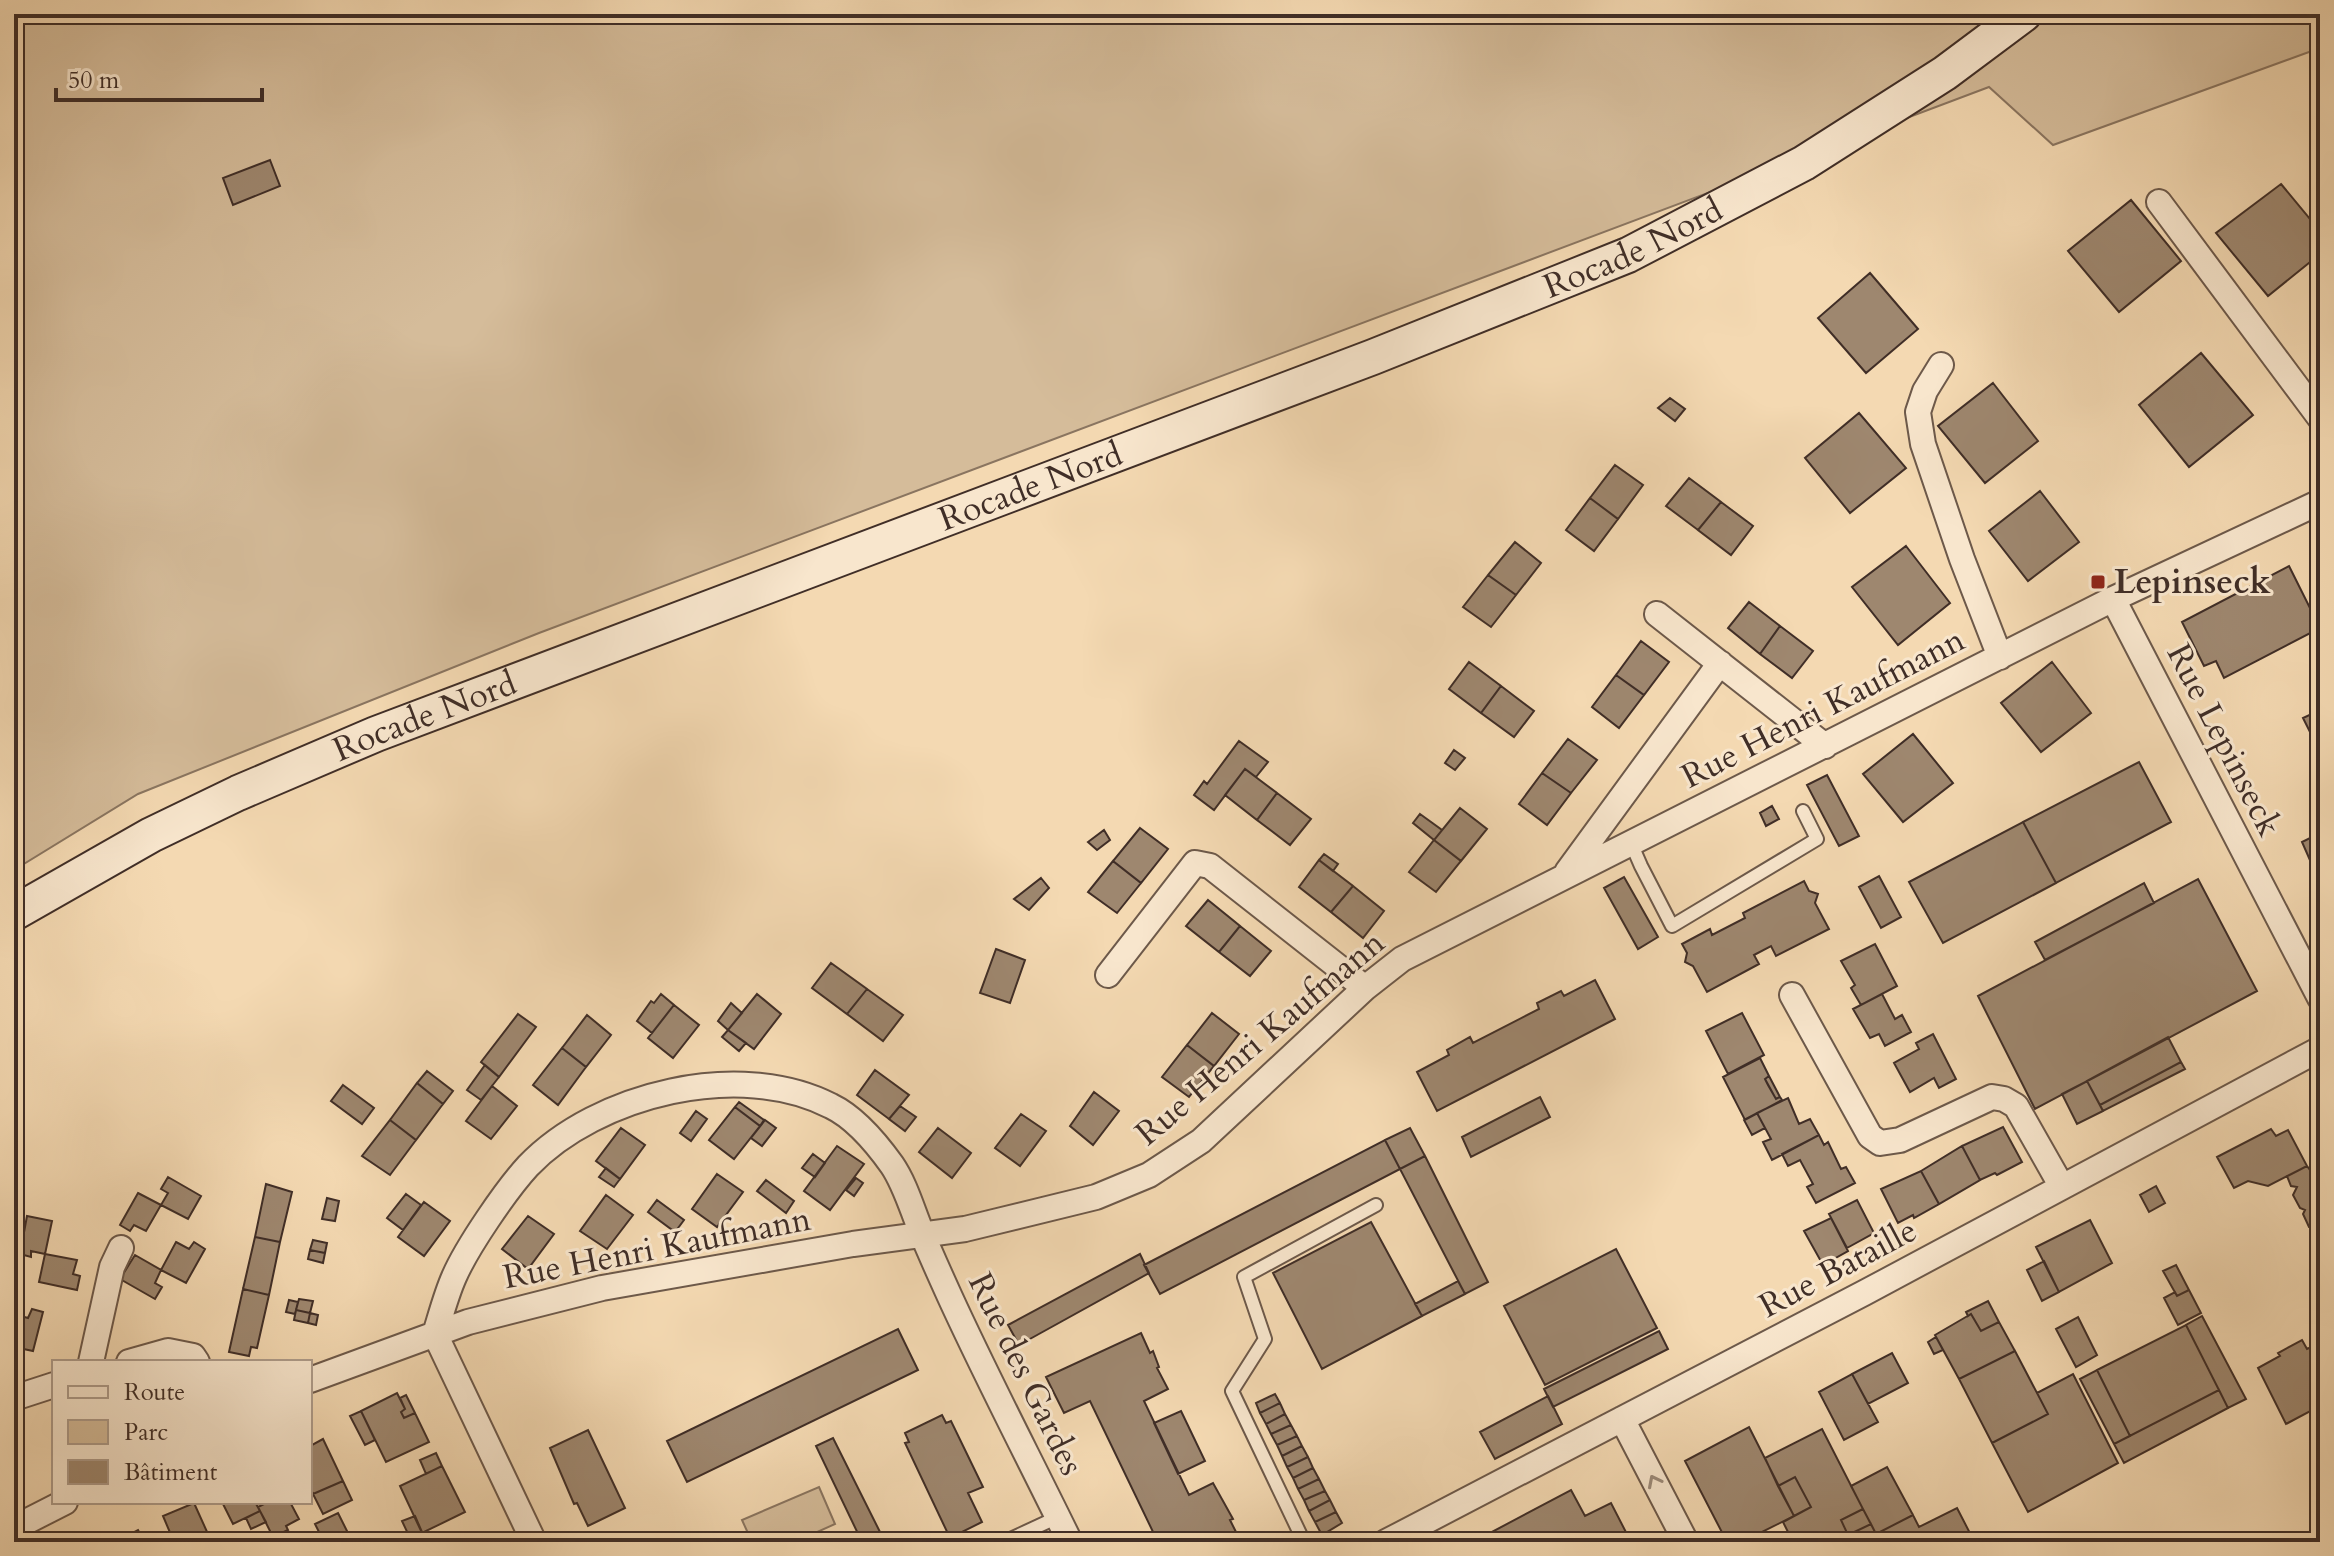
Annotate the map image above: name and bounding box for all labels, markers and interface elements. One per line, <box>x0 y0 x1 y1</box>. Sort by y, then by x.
scale bar <box>56 52 262 102</box>
text: 50 m <box>68 64 120 97</box>
street label: Rocade Nord <box>1537 187 1730 310</box>
street label: Rocade Nord <box>932 431 1129 542</box>
place label: Lepinseck <box>2114 559 2272 605</box>
marker: Lepinseck <box>2089 573 2107 591</box>
street label: Rue Henri Kaufmann <box>1673 617 1973 799</box>
street label: Rue Lepinseck <box>2156 636 2293 845</box>
street label: Rocade Nord <box>326 660 523 773</box>
street label: Rue Henri Kaufmann <box>1126 920 1394 1156</box>
street label: Rue Henri Kaufmann <box>499 1196 815 1300</box>
street label: Rue Bataille <box>1751 1207 1925 1329</box>
street label: Rue des Gardes <box>957 1265 1095 1483</box>
legend <box>52 1360 312 1504</box>
text: Route <box>124 1376 185 1409</box>
text: Parc <box>124 1416 168 1449</box>
text: Bâtiment <box>124 1456 218 1489</box>
one-way arrow <box>1648 1474 1663 1489</box>

